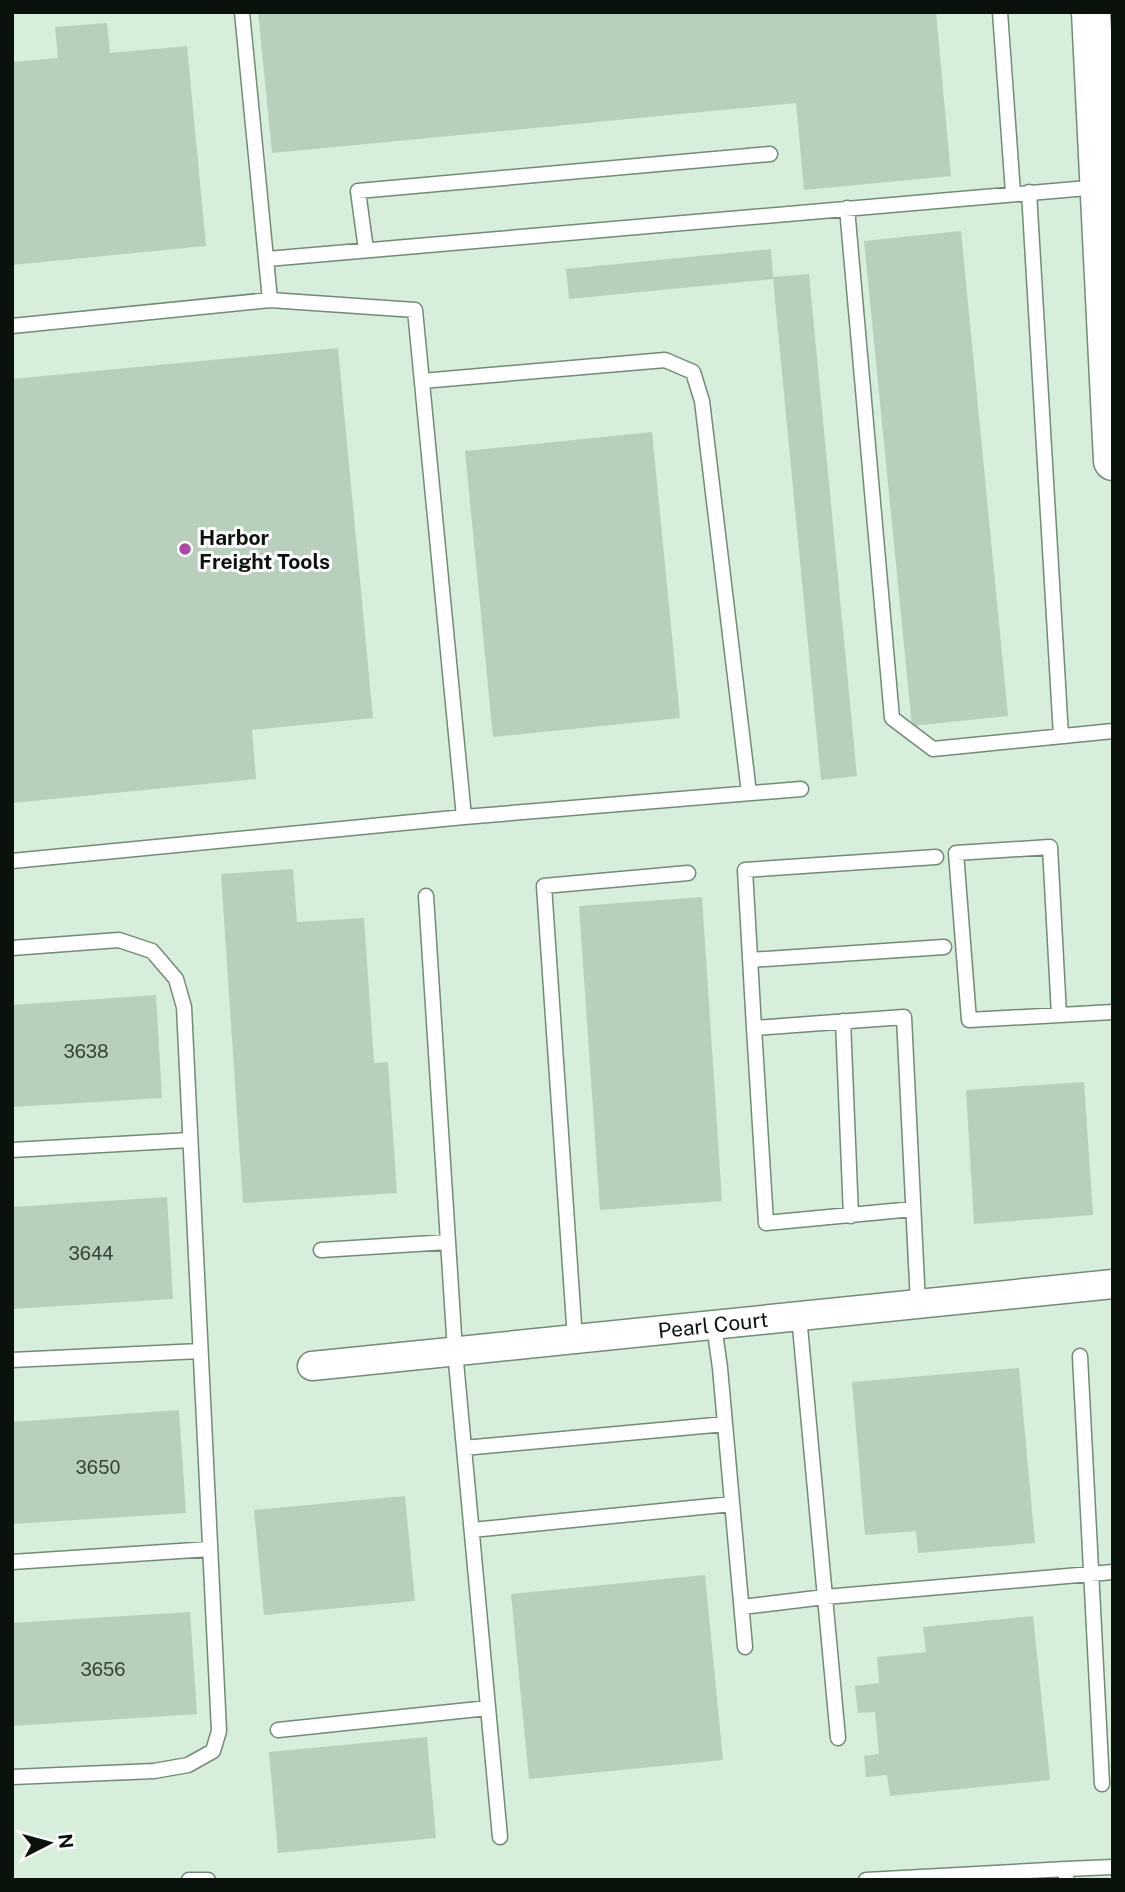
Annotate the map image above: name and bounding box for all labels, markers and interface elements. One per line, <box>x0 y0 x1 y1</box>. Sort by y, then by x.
place label: Harbor Freight Tools <box>199 525 330 574</box>
marker: Harbor Freight Tools <box>177 541 193 557</box>
house number: 3638 <box>63 1041 109 1062</box>
house number: 3644 <box>68 1243 114 1264</box>
street label: Pearl Court <box>657 1307 769 1343</box>
house number: 3650 <box>76 1457 120 1478</box>
house number: 3656 <box>80 1659 126 1680</box>
north arrow <box>14 1808 84 1878</box>
text: N <box>54 1833 78 1850</box>

